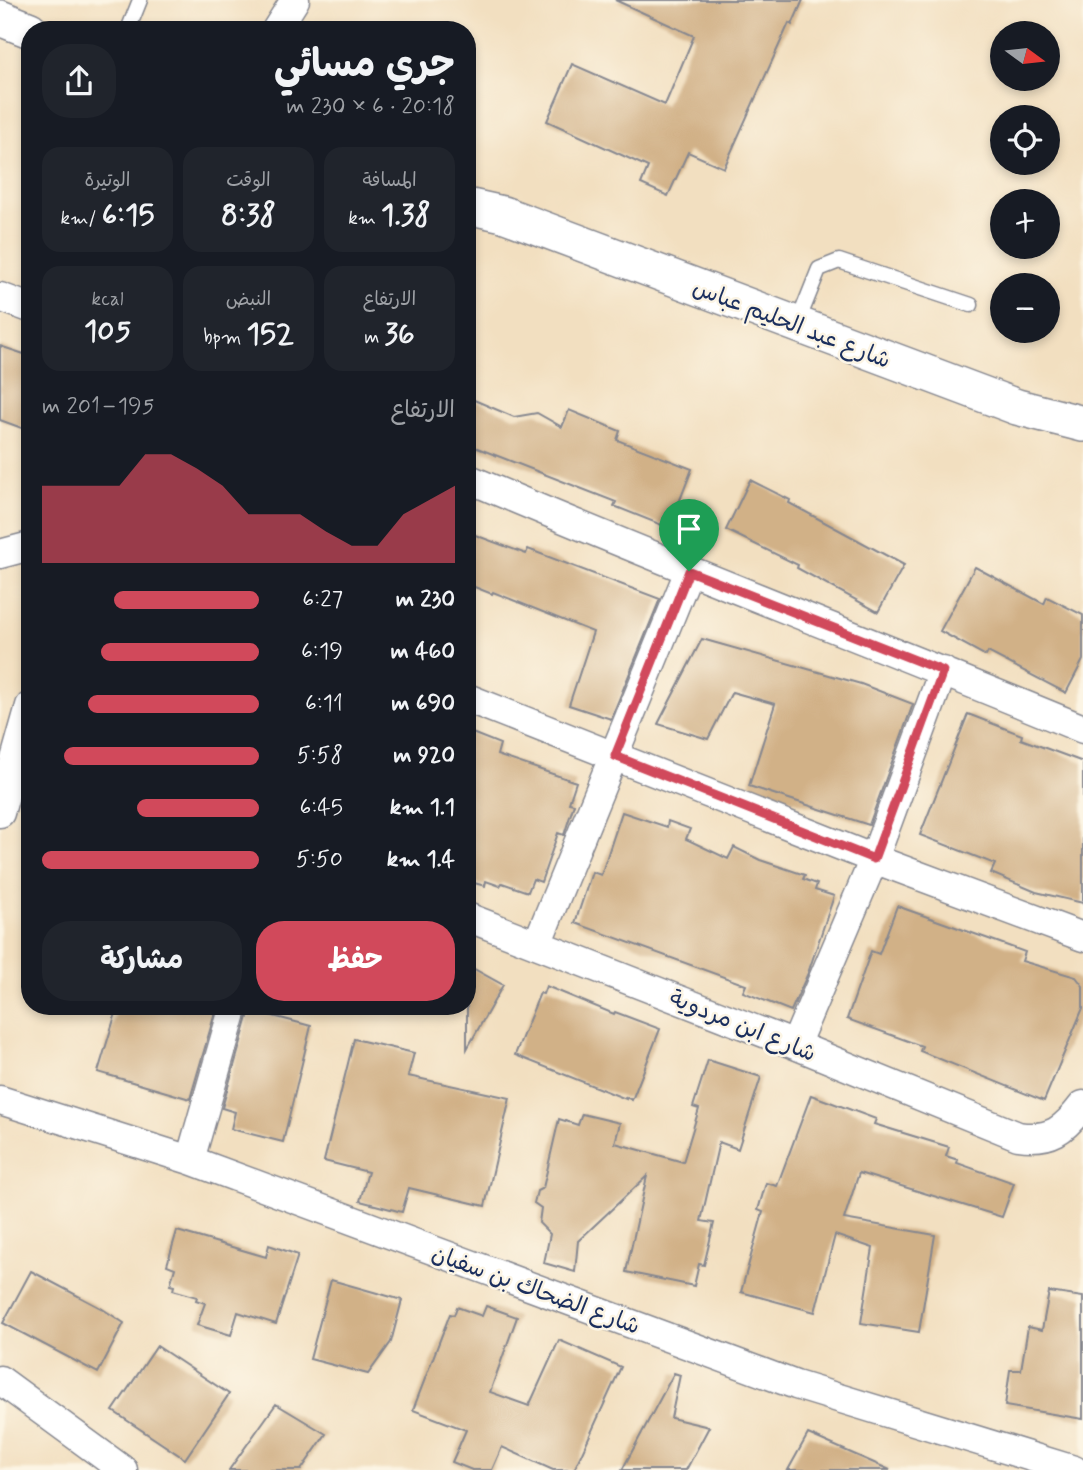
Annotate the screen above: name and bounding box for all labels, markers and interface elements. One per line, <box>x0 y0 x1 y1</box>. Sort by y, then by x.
north arrow <box>990 21 1060 91</box>
map controls <box>990 21 1060 343</box>
text: جري مسائي <box>274 41 455 90</box>
button: share <box>42 44 116 118</box>
text: 20:18 · 6 × 230 m <box>286 92 455 122</box>
button: locate <box>990 105 1060 175</box>
text: الوتيرة <box>85 168 130 193</box>
text: الوقت <box>226 168 271 193</box>
text: المسافة <box>362 168 417 193</box>
button: + <box>990 189 1060 259</box>
text: 6:15 <box>102 196 154 235</box>
text: 8:38 <box>221 196 276 235</box>
text: 1.38 <box>381 196 431 235</box>
text: /km <box>61 206 102 231</box>
text: km <box>348 206 381 231</box>
street label: شارع عبد الحليم عباس <box>688 273 895 377</box>
button: − <box>990 273 1060 343</box>
text: kcal <box>92 287 123 312</box>
text: النبض <box>226 287 271 312</box>
text: الارتفاع <box>363 287 416 312</box>
text: 105 <box>84 312 131 351</box>
text: 152 <box>247 315 294 354</box>
text: 36 <box>385 315 415 354</box>
text: bpm <box>203 325 247 350</box>
text: m <box>364 325 385 350</box>
text: 195–201 m <box>42 392 154 422</box>
text: الارتفاع <box>391 396 455 426</box>
pin <box>659 499 719 571</box>
icon: arrive <box>670 510 708 548</box>
text: 6:27 <box>302 585 343 615</box>
text: 230 m <box>396 585 455 615</box>
text: 6:19 <box>301 637 343 667</box>
text: 460 m <box>391 637 455 667</box>
text: 6:11 <box>305 689 343 719</box>
text: 690 m <box>391 689 455 719</box>
text: 5:58 <box>297 741 343 771</box>
text: 920 m <box>393 741 455 771</box>
text: 6:45 <box>299 793 343 823</box>
text: 1.1 km <box>390 793 455 823</box>
text: 5:50 <box>296 845 343 875</box>
text: 1.4 km <box>387 845 455 875</box>
button: مشاركة <box>42 921 242 1001</box>
button: حفظ <box>256 921 455 1001</box>
street label: شارع ابن مردوية <box>665 984 820 1070</box>
street label: شارع الضحاك بن سفيان <box>427 1239 644 1343</box>

